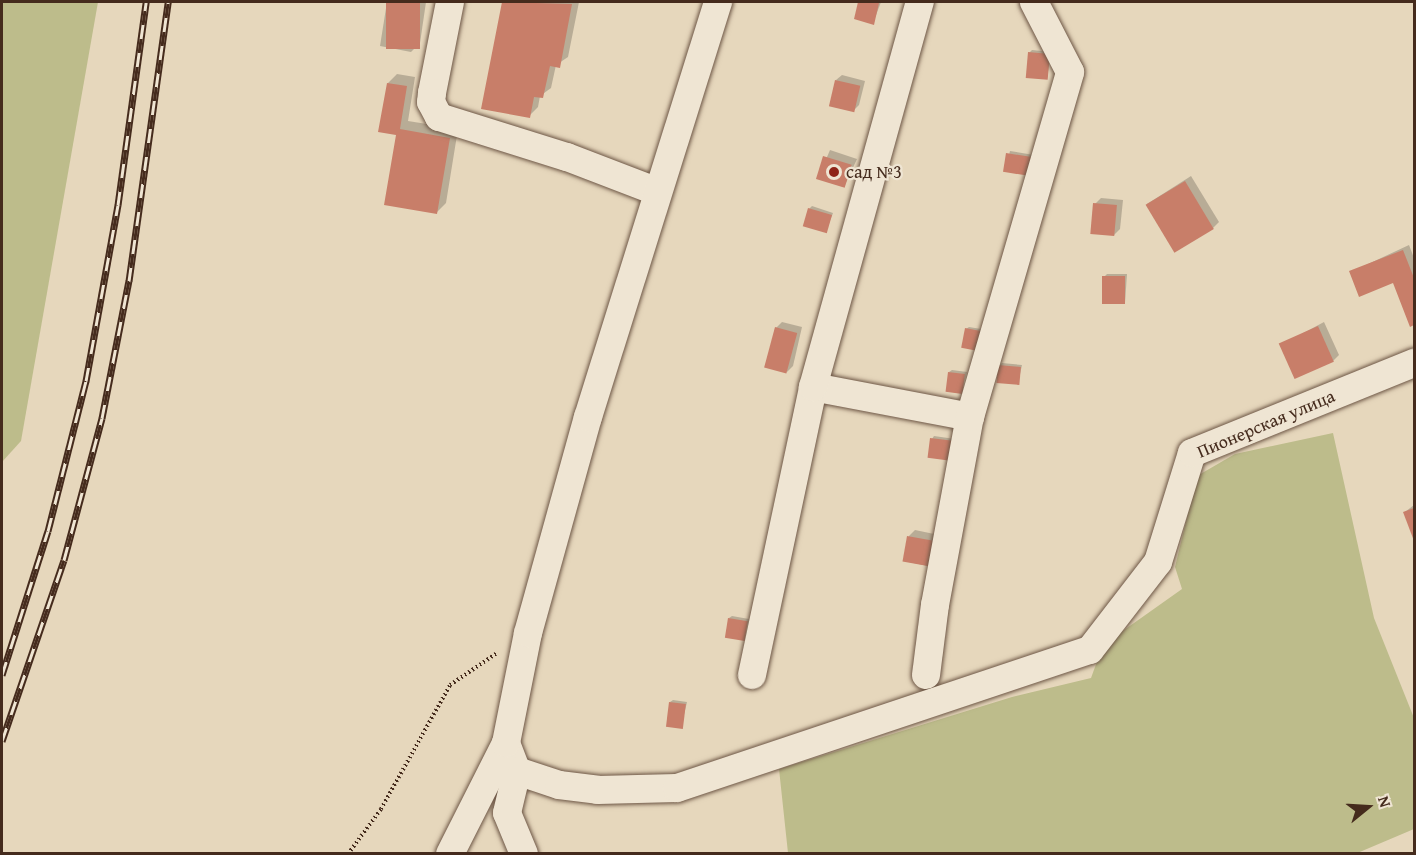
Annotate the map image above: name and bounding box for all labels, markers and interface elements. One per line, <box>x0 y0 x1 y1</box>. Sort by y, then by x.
place label: сад №3 <box>846 161 902 183</box>
marker: сад №3 <box>827 165 841 179</box>
street label: Пионерская улица <box>1194 385 1338 463</box>
north arrow <box>1338 777 1398 837</box>
text: N <box>1372 793 1398 810</box>

